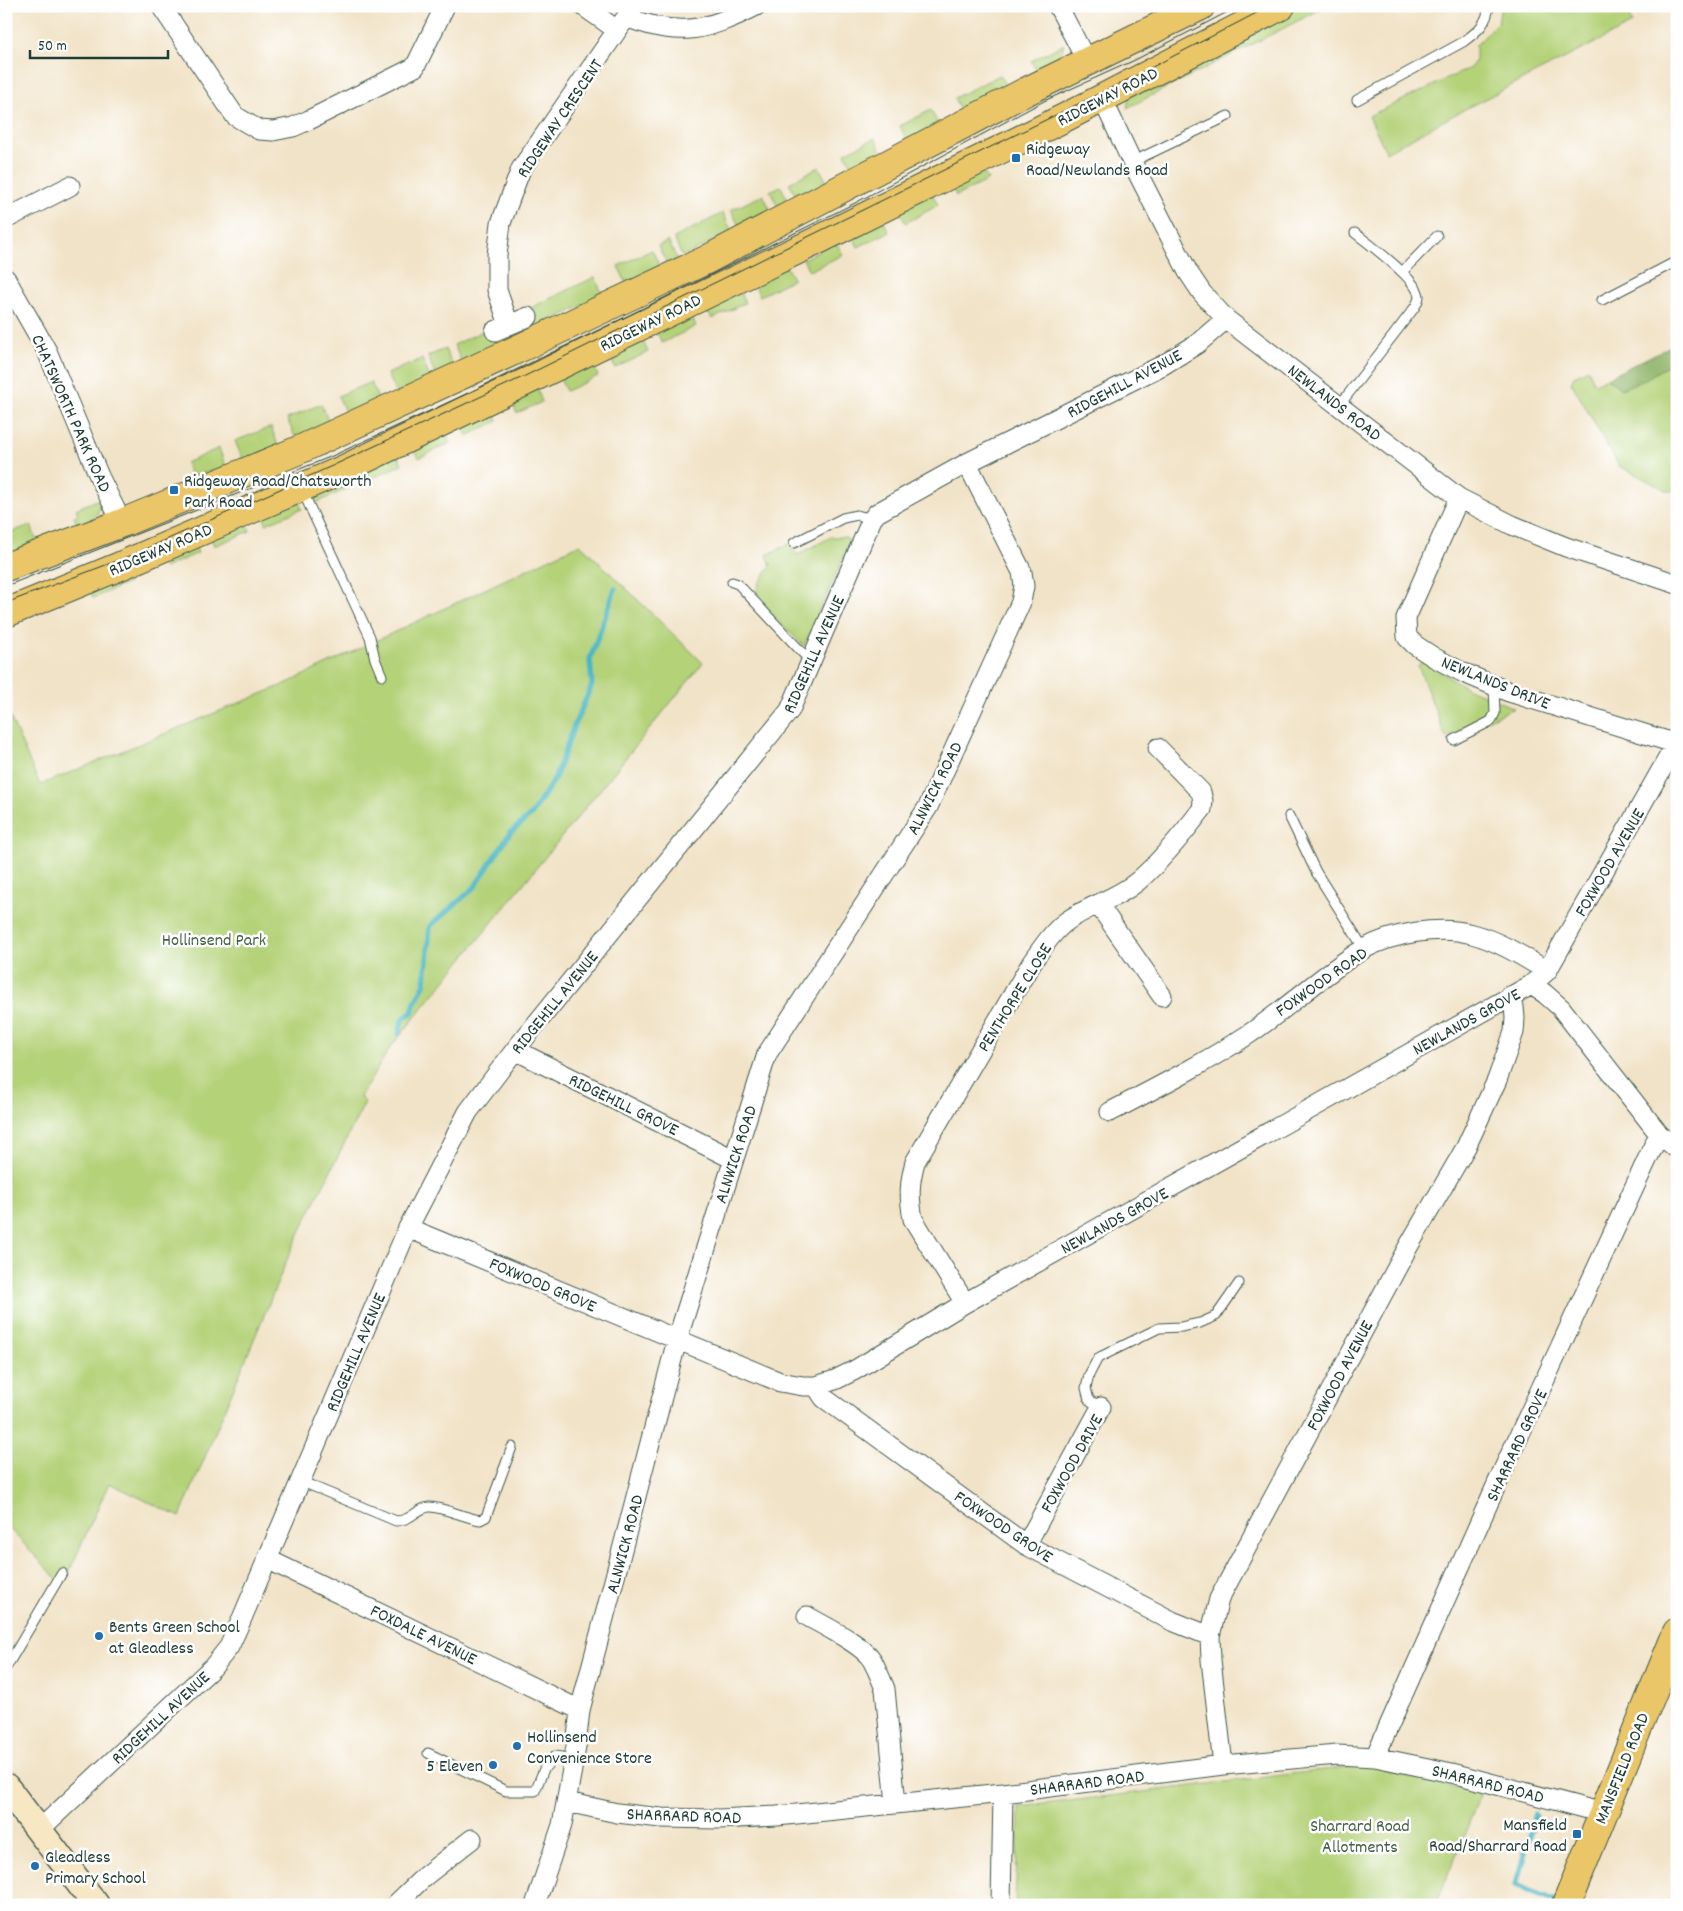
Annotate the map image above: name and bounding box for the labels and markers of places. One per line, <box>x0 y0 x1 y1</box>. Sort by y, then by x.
place label: Ridgeway Road/Newlands Road <box>1026 138 1168 184</box>
marker: Ridgeway Road/Newlands Road <box>1010 152 1022 164</box>
place label: Ridgeway Road/Chatsworth Park Road <box>184 470 372 516</box>
marker: Ridgeway Road/Chatsworth Park Road <box>168 484 180 496</box>
place label: Bents Green School at Gleadless <box>109 1616 241 1662</box>
marker: Bents Green School at Gleadless <box>93 1630 105 1642</box>
place label: Hollinsend Convenience Store <box>527 1726 652 1772</box>
marker: Hollinsend Convenience Store <box>511 1740 523 1752</box>
place label: 5 Eleven <box>426 1755 483 1780</box>
marker: 5 Eleven <box>487 1759 499 1771</box>
place label: Mansfield Road/Sharrard Road <box>1429 1814 1567 1860</box>
marker: Mansfield Road/Sharrard Road <box>1571 1828 1583 1840</box>
place label: Gleadless Primary School <box>45 1846 146 1892</box>
marker: Gleadless Primary School <box>29 1860 41 1872</box>

